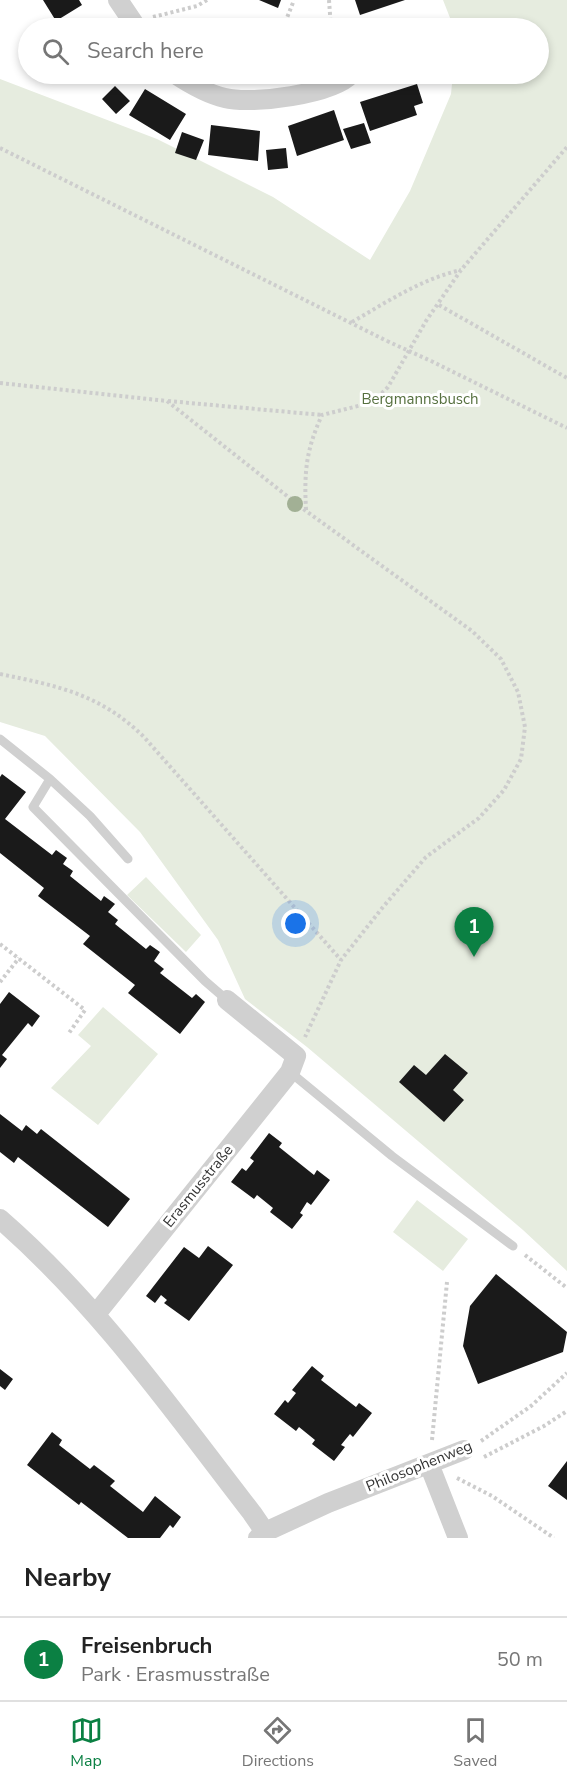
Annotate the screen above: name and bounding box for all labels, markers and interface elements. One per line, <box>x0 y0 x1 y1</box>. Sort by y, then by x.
search box <box>18 18 549 84</box>
icon: search <box>39 35 72 68</box>
text: Search here <box>87 36 204 66</box>
park label: Bergmannsbusch <box>361 389 479 409</box>
pin: 1 <box>454 908 494 957</box>
your location <box>281 909 310 938</box>
street label: Erasmusstraße <box>159 1141 237 1231</box>
street label: Philosophenweg <box>363 1436 475 1496</box>
text: Nearby <box>24 1560 111 1595</box>
text: Freisenbruch <box>81 1631 212 1661</box>
text: 1 <box>38 1646 50 1673</box>
text: 50 m <box>497 1646 543 1673</box>
text: Park · Erasmusstraße <box>81 1661 270 1688</box>
tab: Map <box>70 1714 103 1772</box>
tab: Directions <box>242 1714 314 1772</box>
tab: Saved <box>453 1714 497 1772</box>

